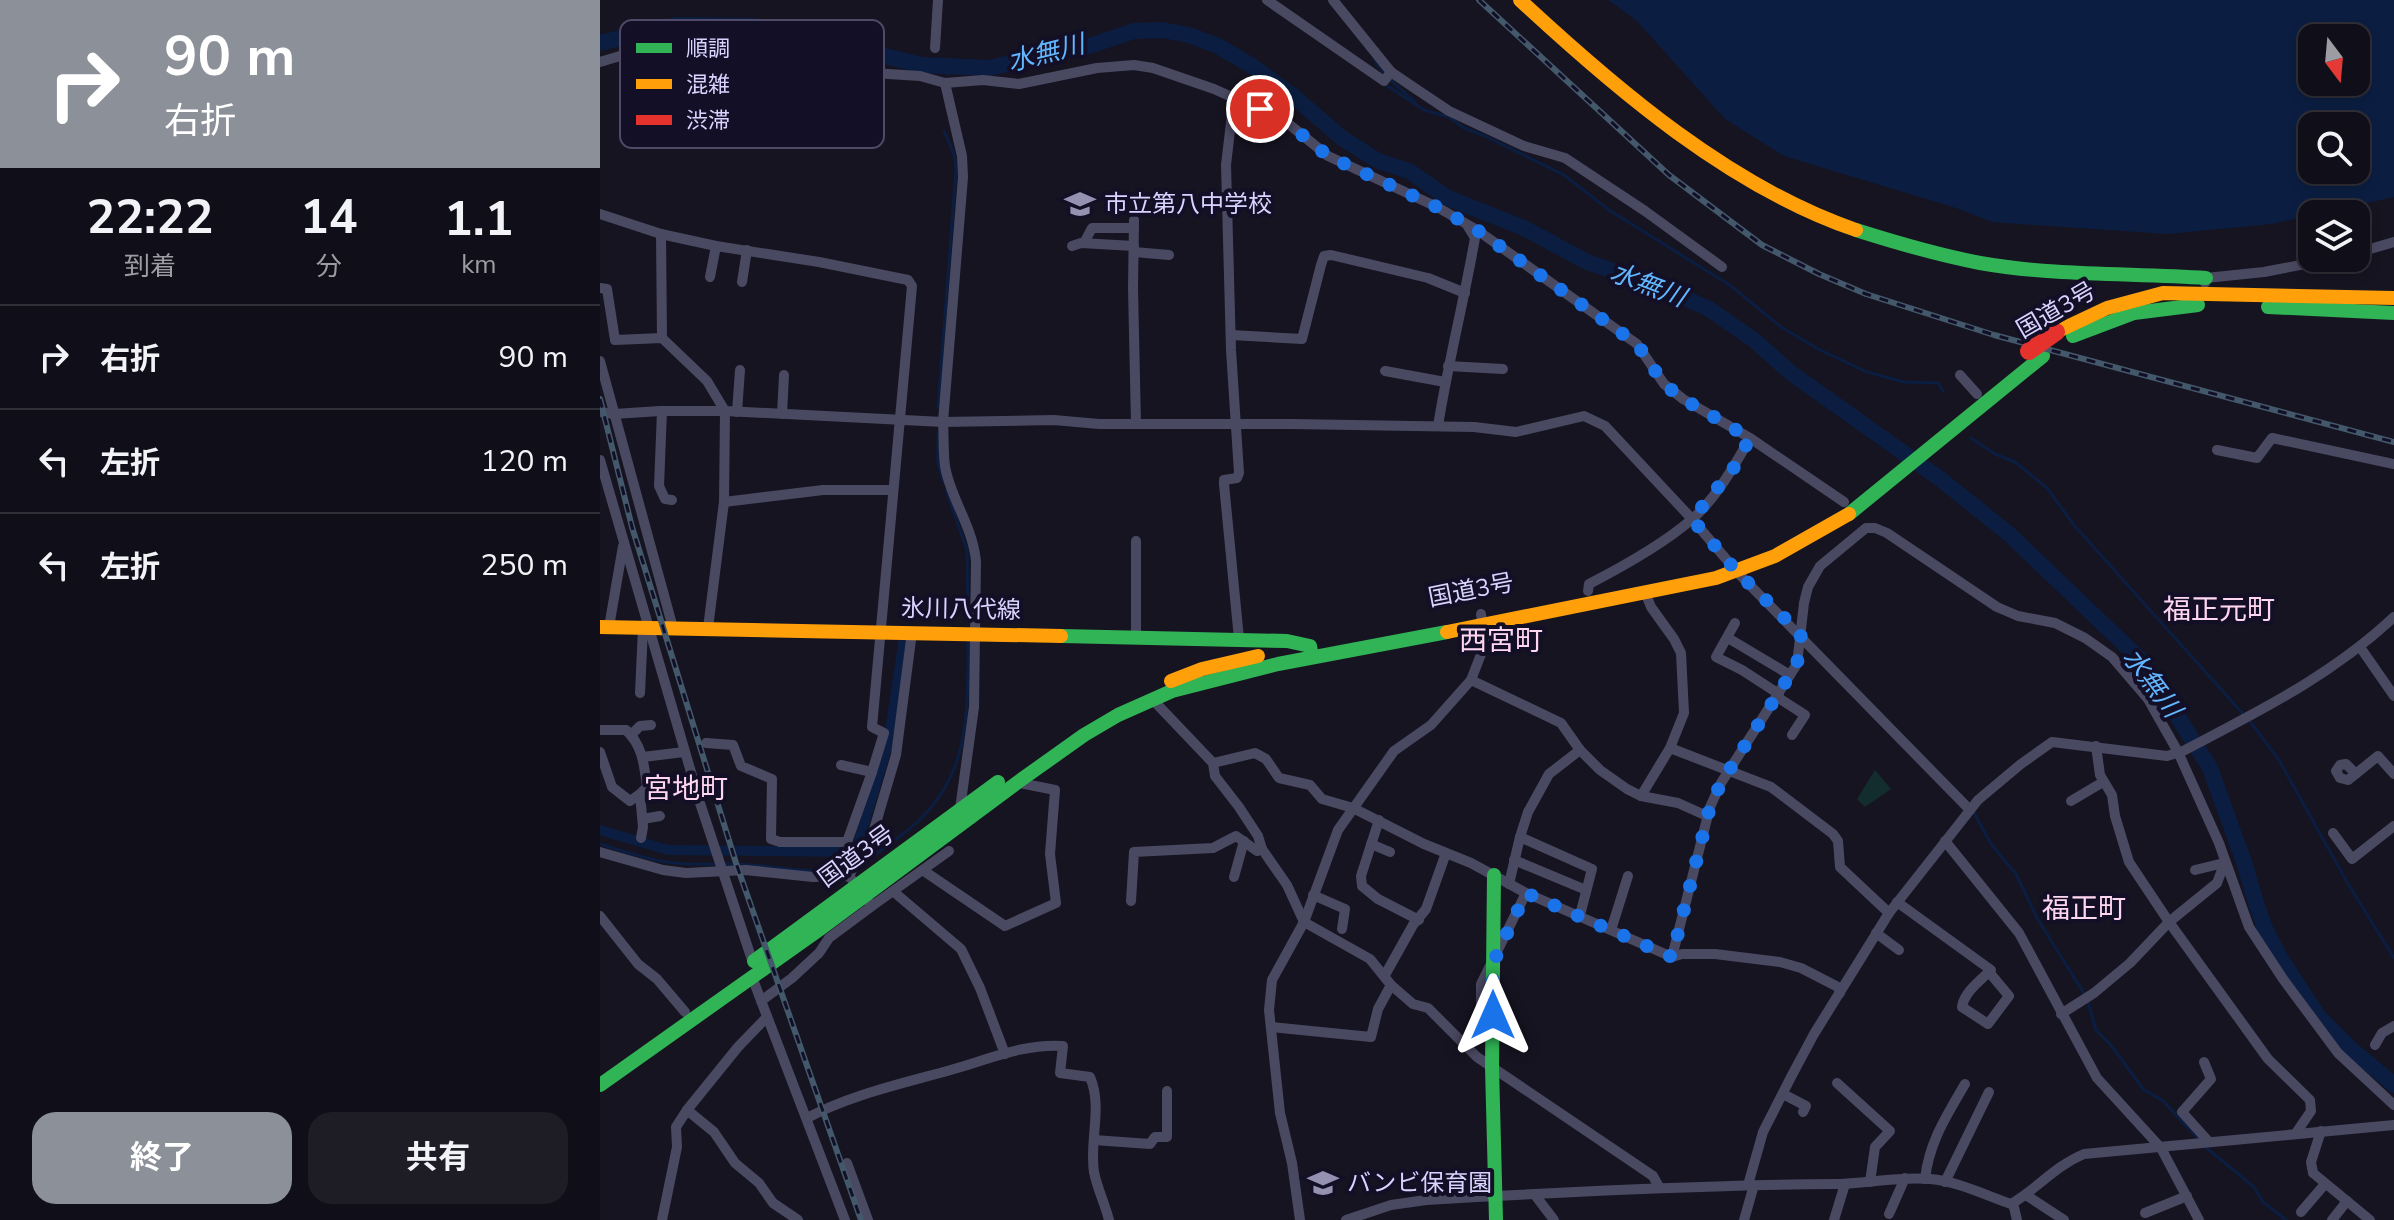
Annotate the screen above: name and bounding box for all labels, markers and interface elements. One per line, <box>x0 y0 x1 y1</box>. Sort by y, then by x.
text: 90 m <box>164 18 295 95</box>
legend <box>620 20 884 148</box>
north arrow <box>2298 24 2370 96</box>
map controls <box>2298 24 2370 272</box>
water label: 水無川 <box>1004 26 1091 79</box>
icon: right <box>32 32 136 136</box>
text: 順調 <box>686 34 730 64</box>
text: 混雑 <box>686 70 730 100</box>
pin <box>1226 75 1294 143</box>
icon: arrive <box>1238 87 1282 131</box>
text: 右折 <box>164 97 236 146</box>
text: 渋滞 <box>686 106 730 136</box>
button: search <box>2298 112 2370 184</box>
text: 22:22 <box>86 184 214 250</box>
text: 14 <box>300 184 358 250</box>
text: 1.1 <box>444 186 514 252</box>
school or university icon: 市立第八中学校 <box>1063 187 1097 221</box>
place label: 市立第八中学校 <box>1104 188 1272 220</box>
button: layers <box>2298 200 2370 272</box>
text: km <box>461 247 496 282</box>
text: 到着 <box>124 249 176 284</box>
text: 分 <box>316 249 342 284</box>
water label: 水無川 <box>1605 255 1693 316</box>
street label: 国道3号 <box>2011 275 2101 345</box>
icon: right <box>32 335 76 379</box>
text: 90 m <box>499 337 568 378</box>
text: 右折 <box>100 339 160 380</box>
icon: left <box>32 439 76 483</box>
text: 120 m <box>481 441 568 482</box>
text: 左折 <box>100 443 160 484</box>
icon: left <box>32 543 76 587</box>
text: 250 m <box>481 545 568 586</box>
text: 左折 <box>100 547 160 588</box>
street label: 国道3号 <box>1426 566 1516 614</box>
district label: 福正元町 <box>2163 591 2275 629</box>
street label: 氷川八代線 <box>901 592 1021 626</box>
district label: 西宮町 <box>1459 622 1543 660</box>
water label: 水無川 <box>2115 641 2191 727</box>
district label: 宮地町 <box>644 770 728 808</box>
street label: 国道3号 <box>812 818 900 894</box>
district label: 福正町 <box>2042 890 2126 928</box>
position arrow <box>1451 973 1535 1057</box>
button: 終了 <box>32 1112 292 1204</box>
button: 共有 <box>308 1112 568 1204</box>
school or university icon: バンビ保育園 <box>1306 1166 1340 1200</box>
place label: バンビ保育園 <box>1347 1167 1492 1199</box>

